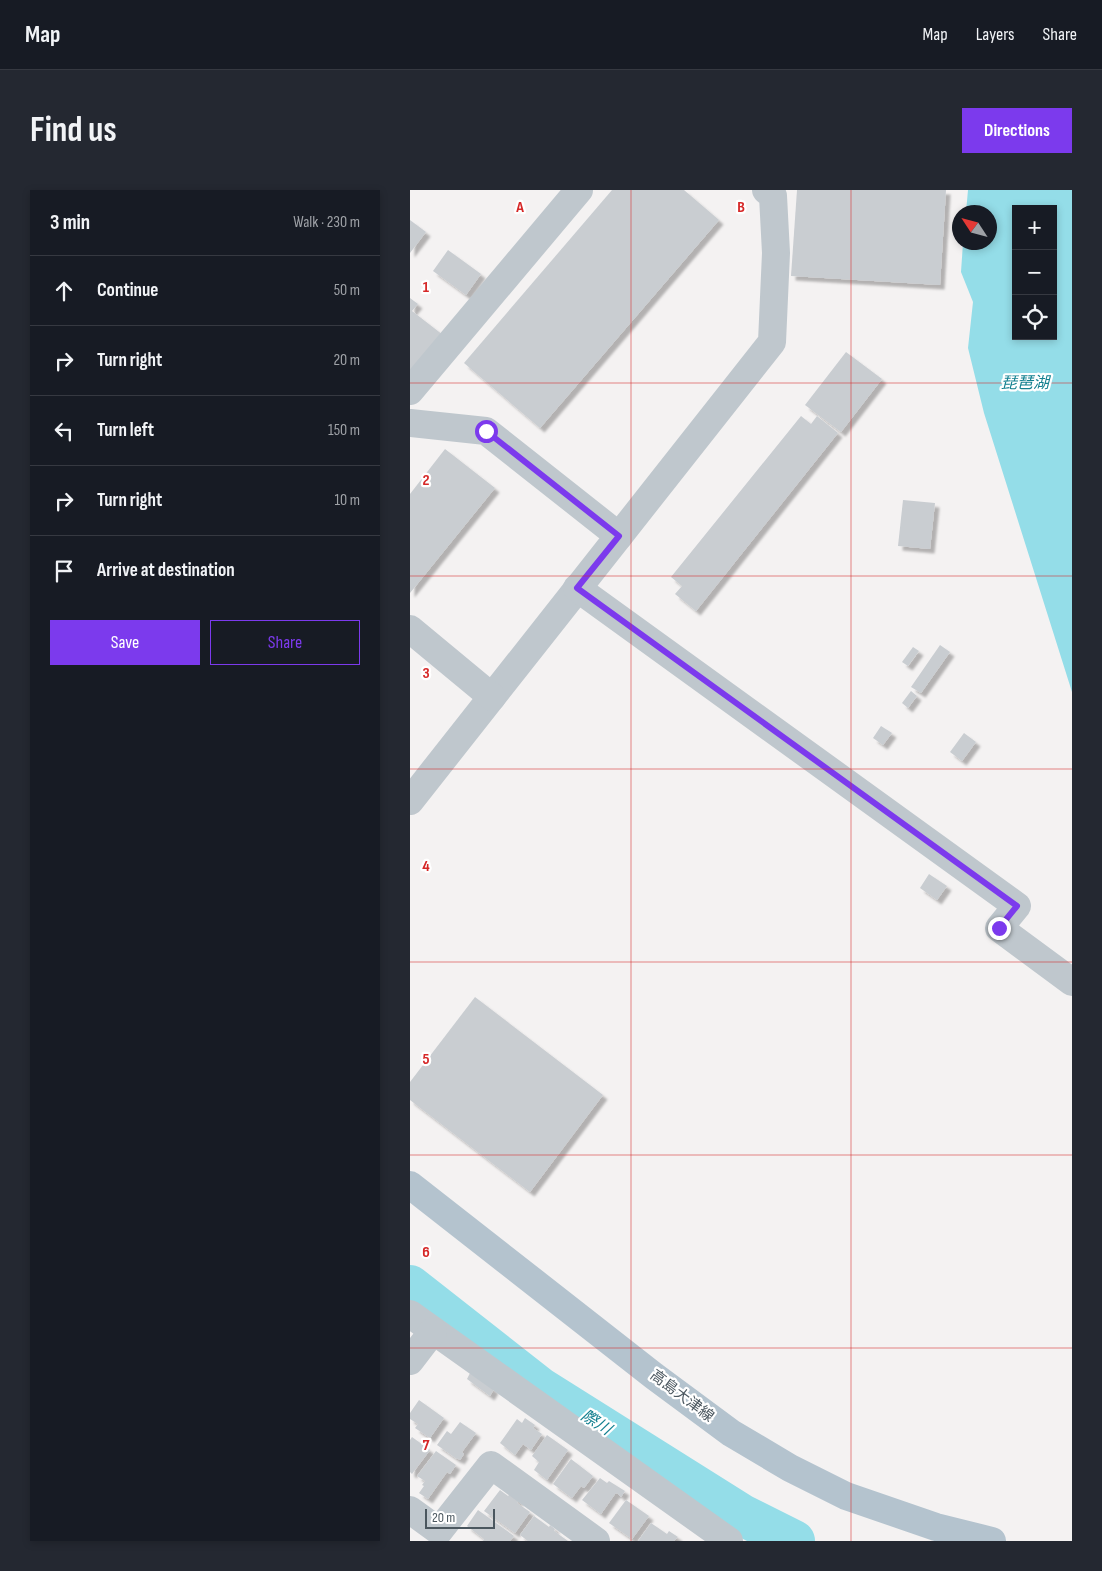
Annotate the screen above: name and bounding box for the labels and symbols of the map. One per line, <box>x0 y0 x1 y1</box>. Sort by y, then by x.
text: A <box>515 198 524 217</box>
text: B <box>737 198 745 217</box>
north arrow <box>952 205 997 250</box>
text: 1 <box>423 278 430 297</box>
water label: 琵琶湖 <box>1001 374 1052 393</box>
route start <box>475 420 498 443</box>
text: 2 <box>422 471 430 490</box>
text: 3 <box>422 664 430 683</box>
text: 4 <box>422 857 430 876</box>
route end <box>988 917 1011 940</box>
text: 5 <box>422 1050 430 1069</box>
text: 6 <box>422 1243 430 1262</box>
street label: 高島大津線 <box>646 1366 718 1426</box>
water label: 際川 <box>577 1406 616 1441</box>
text: 7 <box>423 1436 430 1455</box>
scale bar <box>425 1506 495 1529</box>

